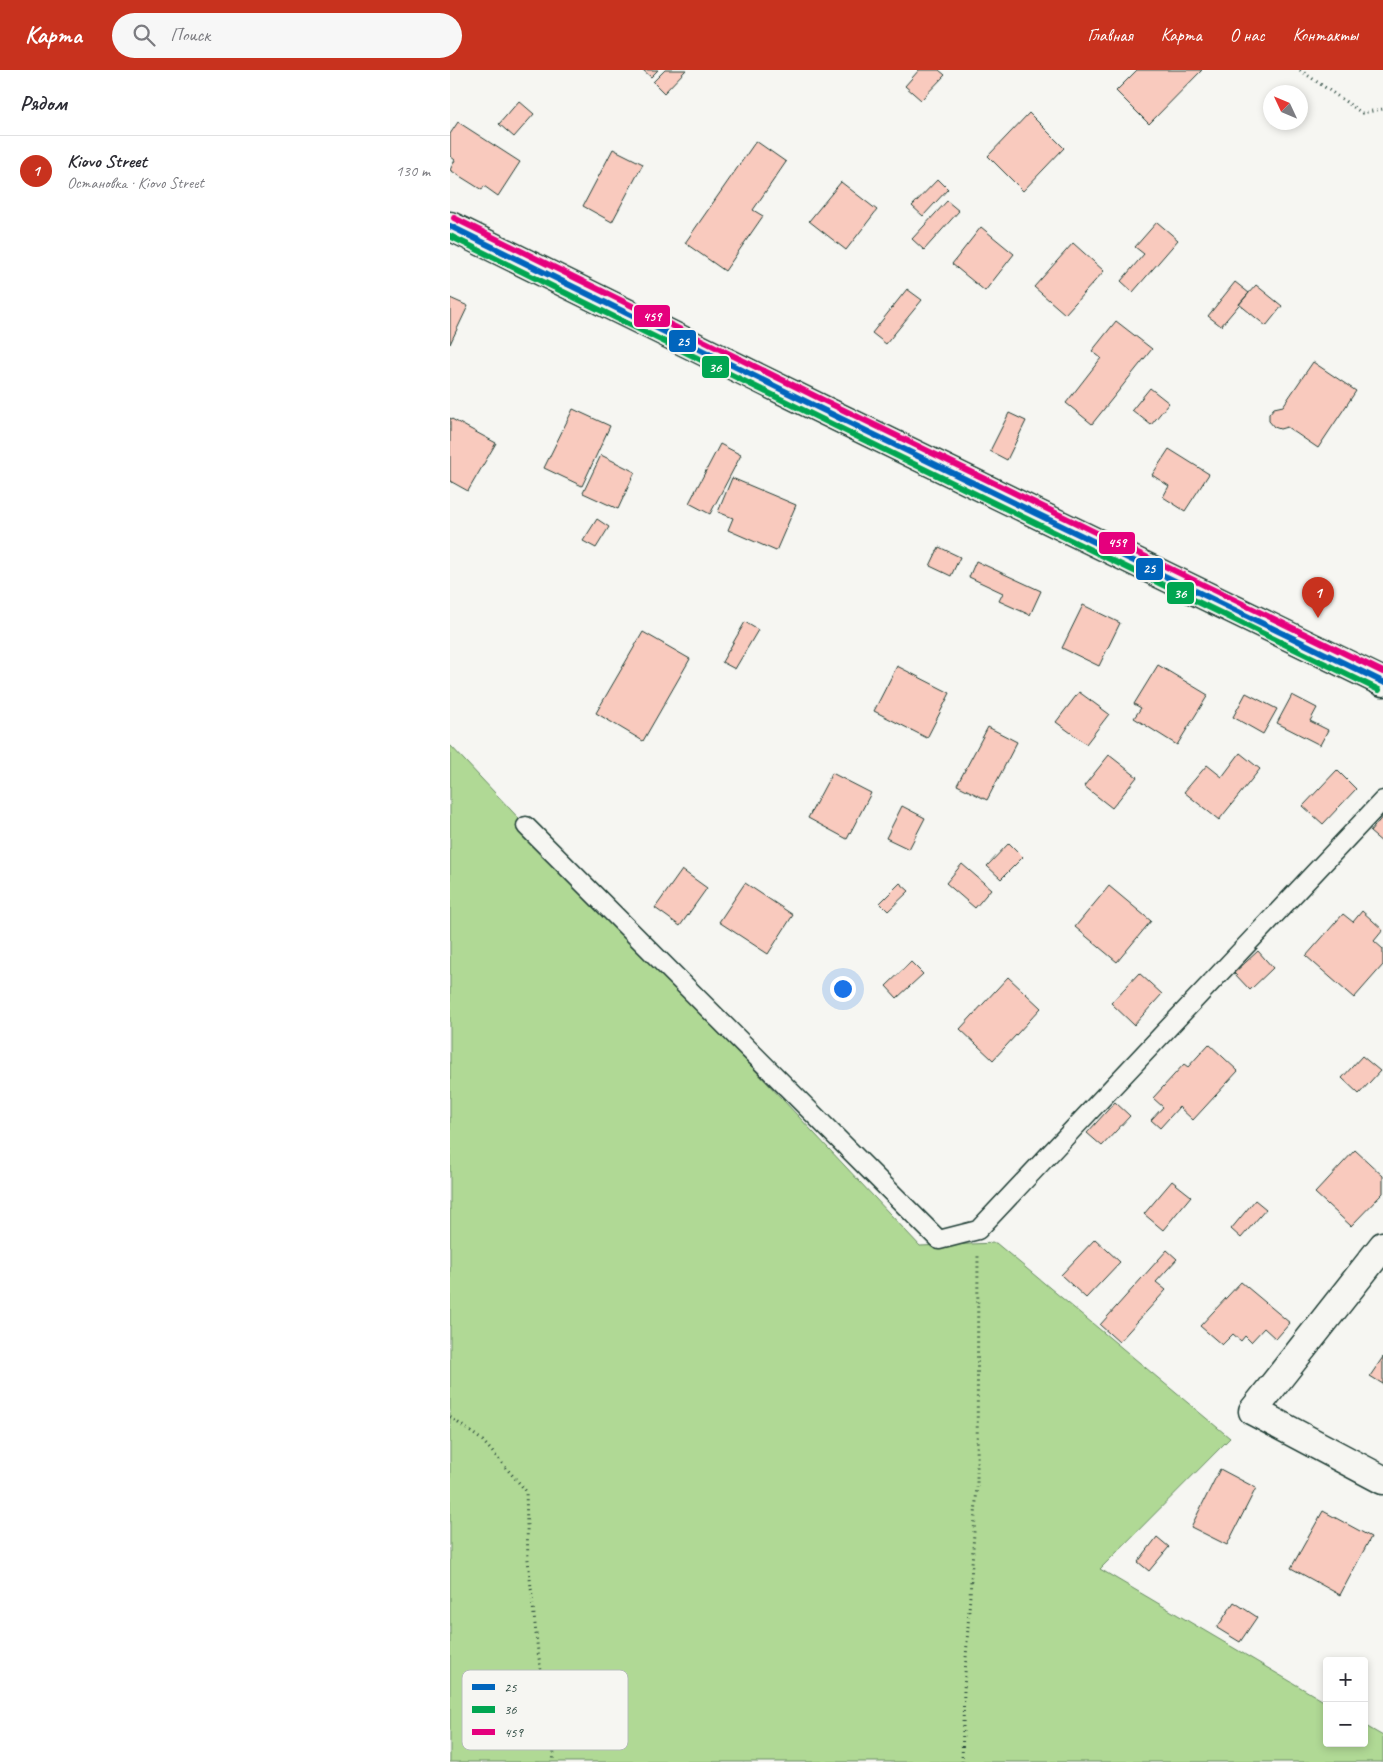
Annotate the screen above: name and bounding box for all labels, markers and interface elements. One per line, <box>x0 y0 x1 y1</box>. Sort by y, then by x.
search box <box>112 13 462 58</box>
text: Карта <box>25 20 82 50</box>
icon: search <box>130 21 158 49</box>
text: Поиск <box>170 23 210 47</box>
text: Главная <box>1088 24 1133 46</box>
text: Карта <box>1161 24 1202 46</box>
text: О нас <box>1230 24 1265 46</box>
text: Контакты <box>1293 24 1358 46</box>
north arrow <box>1263 85 1308 130</box>
text: Рядом <box>20 90 67 116</box>
text: Kiovo Street <box>67 149 147 173</box>
text: 1 <box>32 161 40 181</box>
text: 130 m <box>396 161 430 181</box>
text: Остановка · Kiovo Street <box>67 173 204 193</box>
line badge: 459 <box>633 304 671 328</box>
text: 459 <box>643 308 663 325</box>
line badge: 25 <box>668 329 697 353</box>
text: 25 <box>677 333 691 350</box>
line badge: 36 <box>701 355 730 379</box>
text: 36 <box>709 359 723 376</box>
line badge: 459 <box>1098 531 1136 555</box>
text: 459 <box>1108 534 1128 551</box>
line badge: 25 <box>1135 557 1164 581</box>
text: 25 <box>1143 560 1157 577</box>
pin: 1 <box>1302 577 1334 618</box>
line badge: 36 <box>1166 581 1195 605</box>
text: 36 <box>1174 585 1188 602</box>
your location <box>830 976 856 1002</box>
map controls <box>1323 1657 1368 1747</box>
button: + <box>1323 1657 1368 1702</box>
legend <box>462 1670 628 1750</box>
text: 25 <box>504 1679 517 1696</box>
text: 36 <box>504 1701 517 1718</box>
button: − <box>1323 1702 1368 1747</box>
text: 459 <box>504 1724 525 1741</box>

